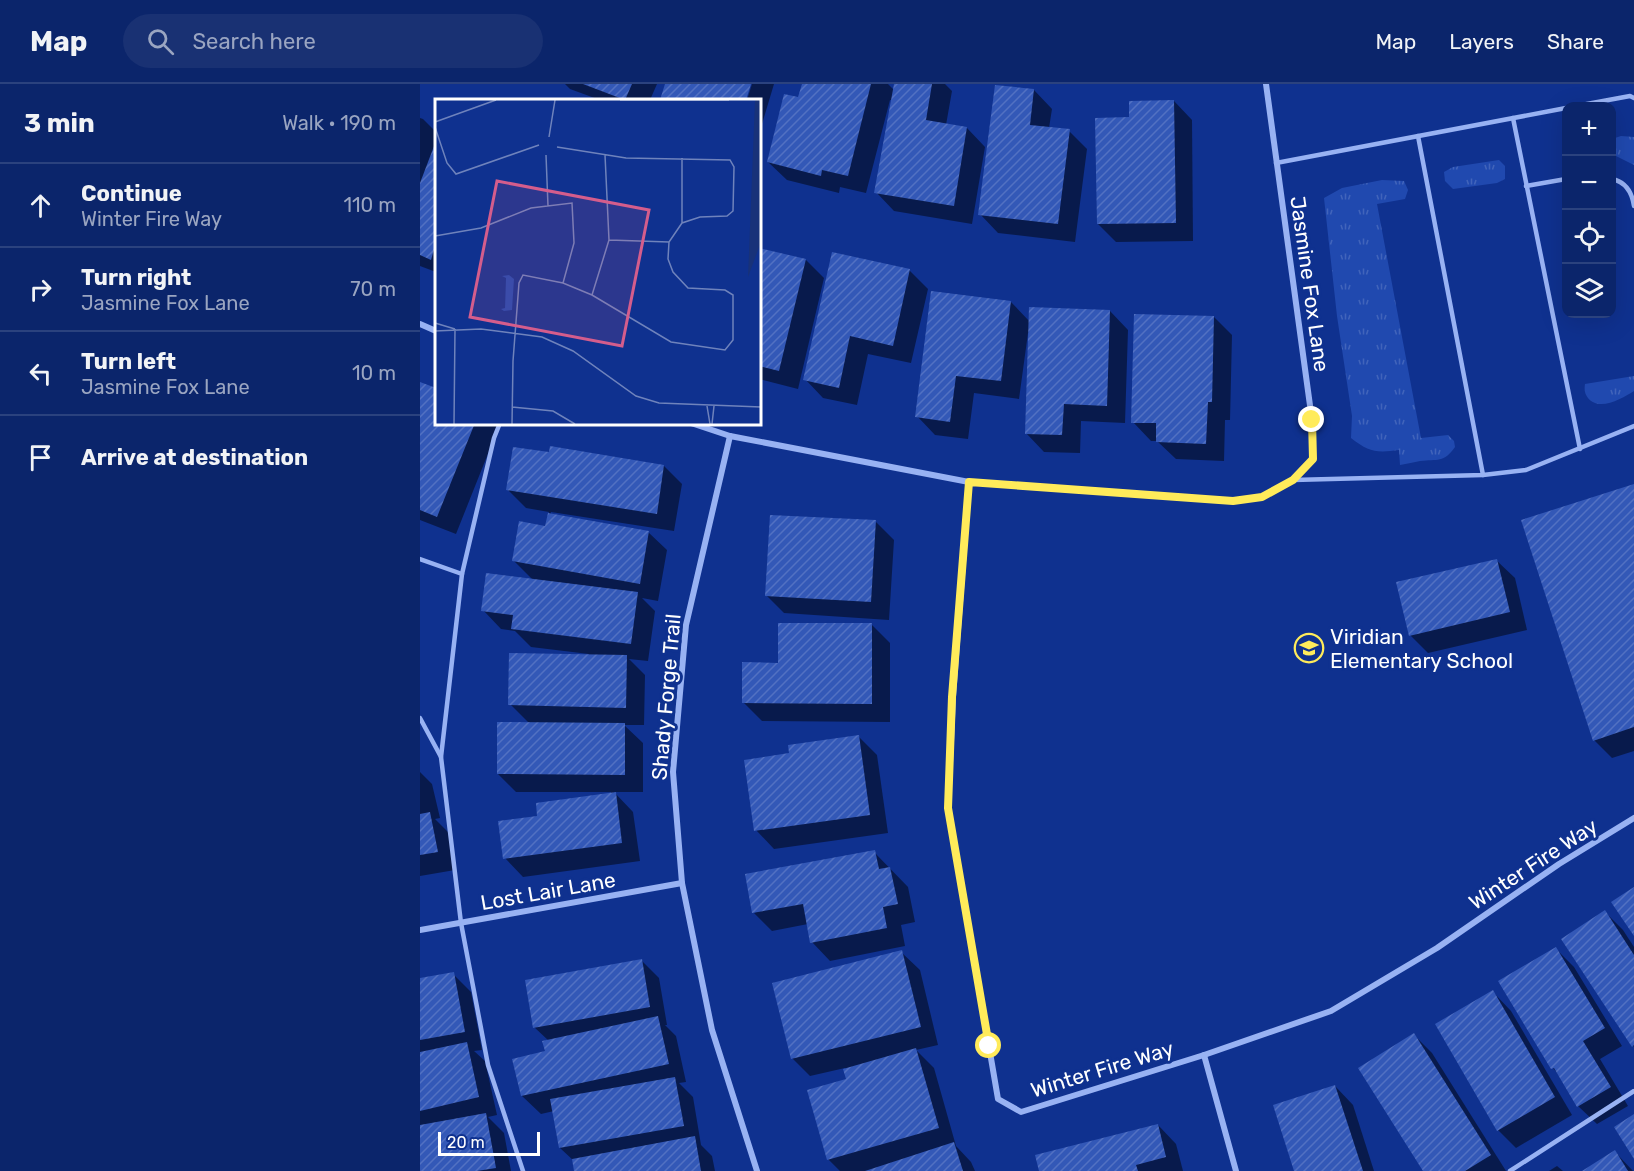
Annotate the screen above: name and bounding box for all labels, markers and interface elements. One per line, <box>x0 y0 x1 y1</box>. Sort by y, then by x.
search box <box>123 14 543 68</box>
text: Map <box>30 25 87 58</box>
icon: search <box>144 25 177 58</box>
text: Search here <box>192 28 316 55</box>
text: Map <box>1375 29 1416 54</box>
text: Layers <box>1449 29 1514 54</box>
text: Share <box>1547 29 1604 54</box>
inset map <box>435 99 760 424</box>
map controls <box>1562 102 1616 318</box>
button: + <box>1562 102 1616 156</box>
text: 3 min <box>24 108 95 139</box>
text: Walk · 190 m <box>282 111 396 135</box>
button: − <box>1562 156 1616 210</box>
text: Continue <box>81 180 182 207</box>
icon: ahead <box>24 189 57 222</box>
text: 110 m <box>344 193 396 217</box>
street label: Jasmine Fox Lane <box>1285 195 1335 373</box>
text: Winter Fire Way <box>81 207 222 231</box>
button: locate <box>1562 210 1616 264</box>
text: Turn right <box>81 264 191 291</box>
button: layers <box>1562 264 1616 318</box>
icon: right <box>24 273 57 306</box>
text: 70 m <box>350 277 396 301</box>
text: Jasmine Fox Lane <box>81 291 250 315</box>
text: Turn left <box>81 348 176 375</box>
icon: left <box>24 357 57 390</box>
text: 10 m <box>352 361 396 385</box>
text: Jasmine Fox Lane <box>81 375 250 399</box>
route end <box>1298 406 1324 432</box>
icon: arrive <box>24 441 57 474</box>
text: Arrive at destination <box>81 444 308 471</box>
street label: Shady Forge Trail <box>646 613 686 781</box>
place label: Viridian Elementary School <box>1330 624 1513 673</box>
school or university icon: Viridian Elementary School <box>1293 632 1325 664</box>
street label: Winter Fire Way <box>1464 813 1602 915</box>
street label: Lost Lair Lane <box>478 867 618 915</box>
route start <box>975 1032 1001 1058</box>
street label: Winter Fire Way <box>1028 1035 1177 1103</box>
scale bar <box>438 1129 540 1156</box>
text: 20 m <box>447 1133 485 1152</box>

